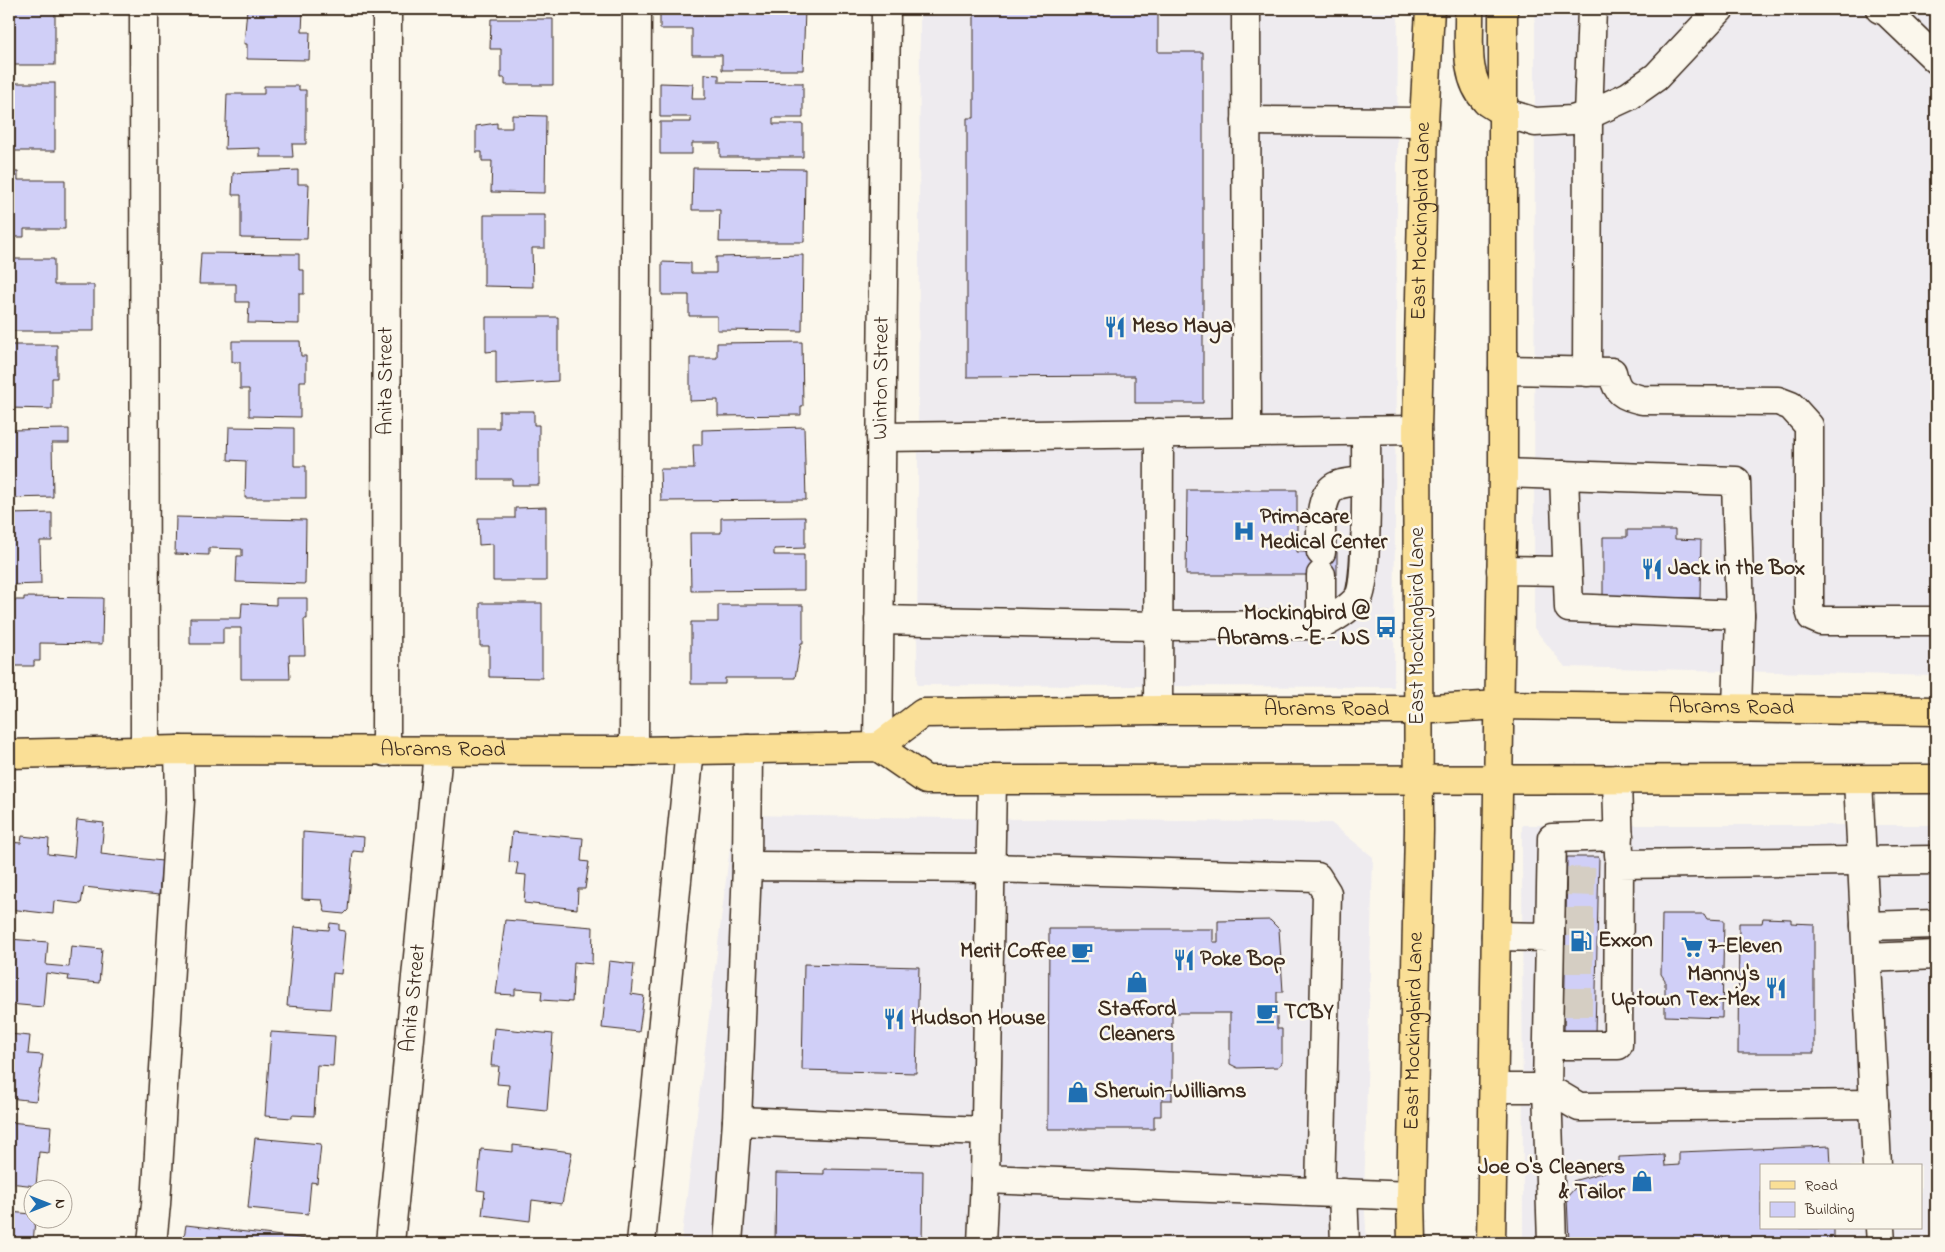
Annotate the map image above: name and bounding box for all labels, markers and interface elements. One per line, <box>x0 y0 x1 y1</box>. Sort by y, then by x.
street label: East Mockingbird Lane <box>1403 121 1440 321</box>
place label: Meso Maya <box>1132 311 1233 344</box>
restaurant icon: Meso Maya <box>1102 314 1128 340</box>
street label: Winton Street <box>865 315 899 440</box>
street label: Anita Street <box>370 326 403 435</box>
place label: Primacare Medical Center <box>1260 502 1388 559</box>
hospital icon: Primacare Medical Center <box>1231 518 1257 544</box>
street label: East Mockingbird Lane <box>1402 527 1435 725</box>
place label: Jack in the Box <box>1668 553 1805 585</box>
restaurant icon: Jack in the Box <box>1639 556 1665 582</box>
place label: Mockingbird @ Abrams - E - NS <box>1217 598 1370 655</box>
bus stop icon: Mockingbird @ Abrams - E - NS <box>1373 614 1399 640</box>
street label: Abrams Road <box>1668 691 1794 725</box>
street label: Abrams Road <box>1264 694 1389 726</box>
street label: Abrams Road <box>380 734 506 767</box>
place label: Exxon <box>1598 925 1653 957</box>
fuel station icon: Exxon <box>1568 928 1594 954</box>
street label: East Mockingbird Lane <box>1396 931 1433 1131</box>
place label: 7-Eleven <box>1708 931 1782 963</box>
supermarket icon: 7-Eleven <box>1679 934 1705 960</box>
place label: Merit Coffee <box>960 936 1067 968</box>
cafe icon: Merit Coffee <box>1069 939 1095 965</box>
street label: Anita Street <box>393 942 435 1054</box>
place label: Poke Bop <box>1200 944 1285 976</box>
restaurant icon: Poke Bop <box>1171 947 1197 973</box>
place label: Manny's Uptown Tex-Mex <box>1611 959 1760 1016</box>
shop icon: Stafford Cleaners <box>1124 969 1150 995</box>
restaurant icon: Manny's Uptown Tex-Mex <box>1763 975 1789 1001</box>
place label: Stafford Cleaners <box>1098 994 1177 1051</box>
place label: TCBY <box>1284 997 1334 1029</box>
cafe icon: TCBY <box>1254 1000 1280 1026</box>
place label: Hudson House <box>911 1003 1047 1035</box>
restaurant icon: Hudson House <box>881 1006 907 1032</box>
place label: Sherwin-Williams <box>1094 1076 1246 1108</box>
shop icon: Sherwin-Williams <box>1065 1079 1091 1105</box>
place label: Joe O's Cleaners & Tailor <box>1478 1152 1626 1209</box>
legend <box>1760 1164 1922 1230</box>
shop icon: Joe O's Cleaners & Tailor <box>1629 1168 1655 1194</box>
text: Road <box>1805 1175 1838 1197</box>
north arrow <box>22 1180 72 1230</box>
text: N <box>49 1199 70 1209</box>
text: Building <box>1804 1199 1854 1222</box>

